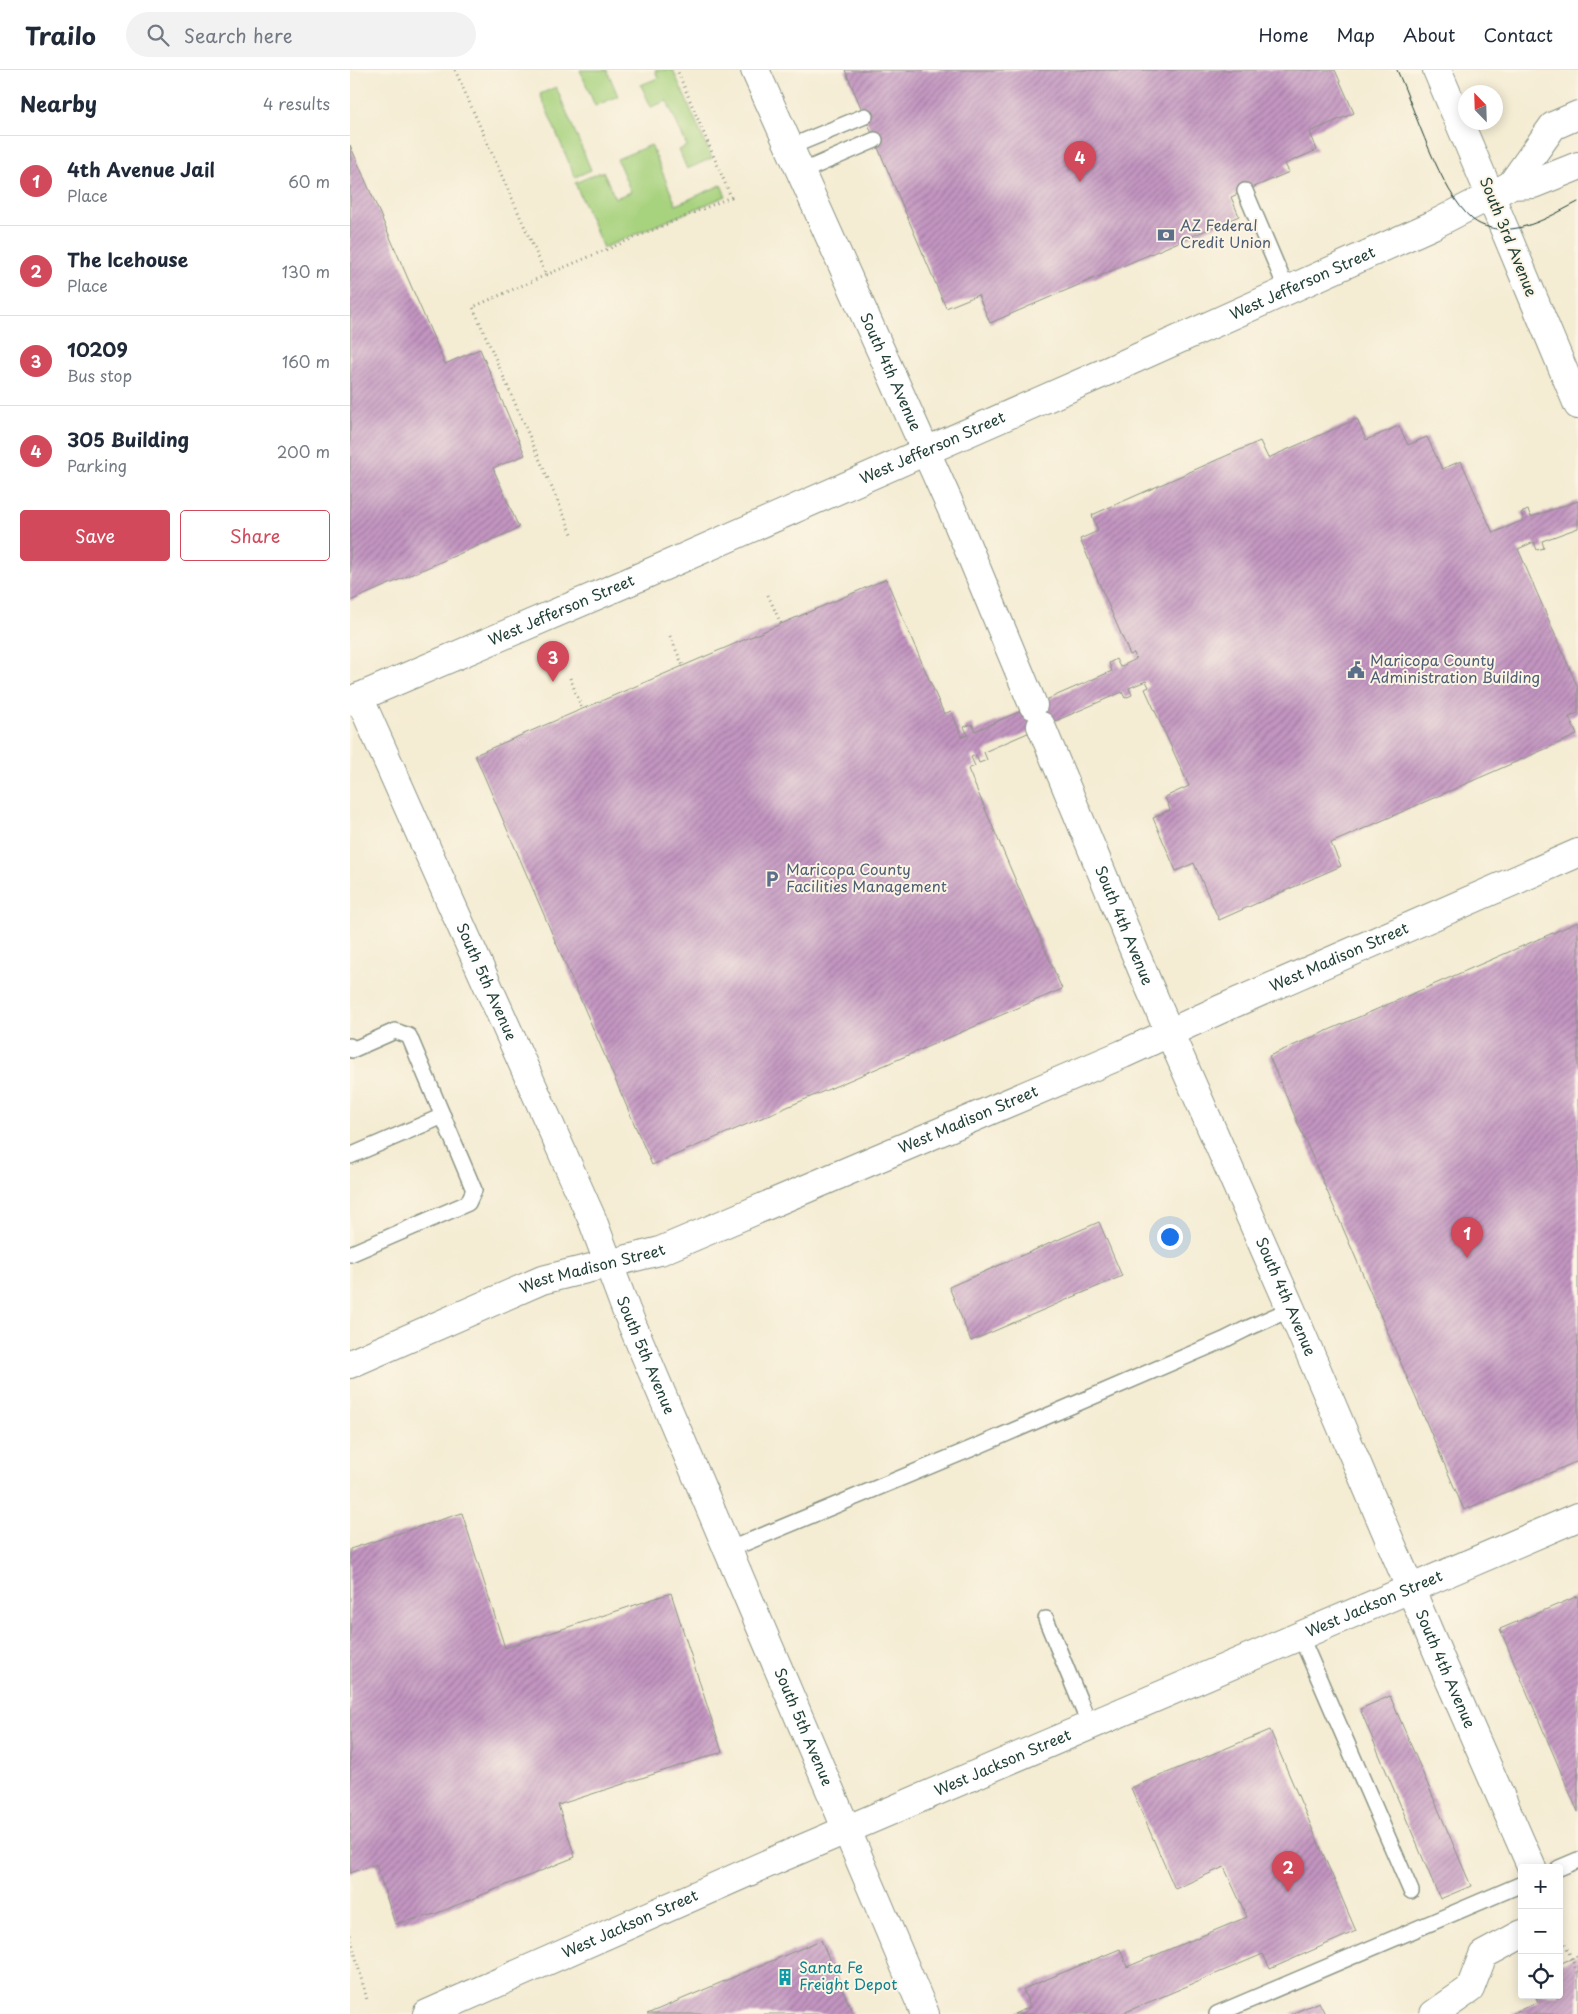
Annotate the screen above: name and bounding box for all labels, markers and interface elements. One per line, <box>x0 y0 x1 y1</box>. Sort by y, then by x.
search box <box>126 12 476 57</box>
text: Trailo <box>25 17 96 53</box>
icon: search <box>144 21 172 49</box>
text: Search here <box>184 21 292 49</box>
text: Home <box>1258 21 1308 48</box>
text: Map <box>1336 21 1375 48</box>
text: About <box>1403 21 1455 48</box>
text: Contact <box>1483 21 1553 48</box>
north arrow <box>1458 85 1503 130</box>
text: Nearby <box>20 87 97 119</box>
text: 4 results <box>263 91 330 115</box>
pin: 4 <box>1064 141 1096 182</box>
text: 4th Avenue Jail <box>67 155 215 183</box>
text: 1 <box>32 169 40 193</box>
text: 60 m <box>288 169 330 193</box>
street label: South 3rd Avenue <box>1475 173 1544 300</box>
text: Place <box>67 183 108 207</box>
place label: AZ Federal Credit Union <box>1180 213 1271 253</box>
bank icon: AZ Federal Credit Union <box>1156 225 1176 245</box>
street label: West Jefferson Street <box>1226 240 1378 325</box>
text: The Icehouse <box>67 245 188 273</box>
text: 2 <box>30 259 42 283</box>
text: 130 m <box>282 259 330 283</box>
text: Place <box>67 273 108 297</box>
street label: South 4th Avenue <box>855 309 928 434</box>
text: 10209 <box>67 335 128 363</box>
text: 3 <box>31 349 41 373</box>
text: 160 m <box>282 349 330 373</box>
text: Bus stop <box>67 363 132 387</box>
street label: West Jefferson Street <box>855 405 1008 489</box>
text: 305 Building <box>67 425 189 453</box>
text: 4 <box>31 439 41 463</box>
text: 200 m <box>277 439 330 463</box>
text: Parking <box>67 453 127 477</box>
button: Save <box>20 510 170 561</box>
button: Share <box>180 510 330 561</box>
street label: West Jefferson Street <box>484 568 638 651</box>
pin: 3 <box>537 641 569 682</box>
place label: Maricopa County Administration Building <box>1370 648 1540 688</box>
public building icon: Maricopa County Administration Building <box>1346 660 1366 680</box>
place label: Maricopa County Facilities Management <box>786 857 947 897</box>
street label: South 4th Avenue <box>1090 862 1160 988</box>
parking icon: Maricopa County Facilities Management <box>762 869 782 889</box>
street label: West Madison Street <box>1265 915 1412 997</box>
street label: South 5th Avenue <box>451 919 524 1044</box>
street label: West Madison Street <box>894 1079 1041 1158</box>
pin: 1 <box>1451 1217 1483 1258</box>
your location <box>1157 1224 1183 1250</box>
street label: South 4th Avenue <box>1251 1233 1323 1359</box>
street label: West Madison Street <box>515 1237 668 1299</box>
street label: South 5th Avenue <box>612 1292 682 1417</box>
street label: West Jackson Street <box>1302 1563 1445 1642</box>
street label: South 4th Avenue <box>1411 1606 1482 1731</box>
street label: South 5th Avenue <box>769 1664 840 1789</box>
street label: West Jackson Street <box>930 1722 1074 1801</box>
pin: 2 <box>1272 1851 1304 1892</box>
map controls <box>1518 1864 1563 1999</box>
button: + <box>1518 1864 1563 1909</box>
street label: West Jackson Street <box>558 1883 701 1963</box>
button: − <box>1518 1909 1563 1954</box>
button: locate <box>1518 1954 1563 1999</box>
place label: Santa Fe Freight Depot <box>799 1955 897 1995</box>
building icon: Santa Fe Freight Depot <box>775 1967 795 1987</box>

